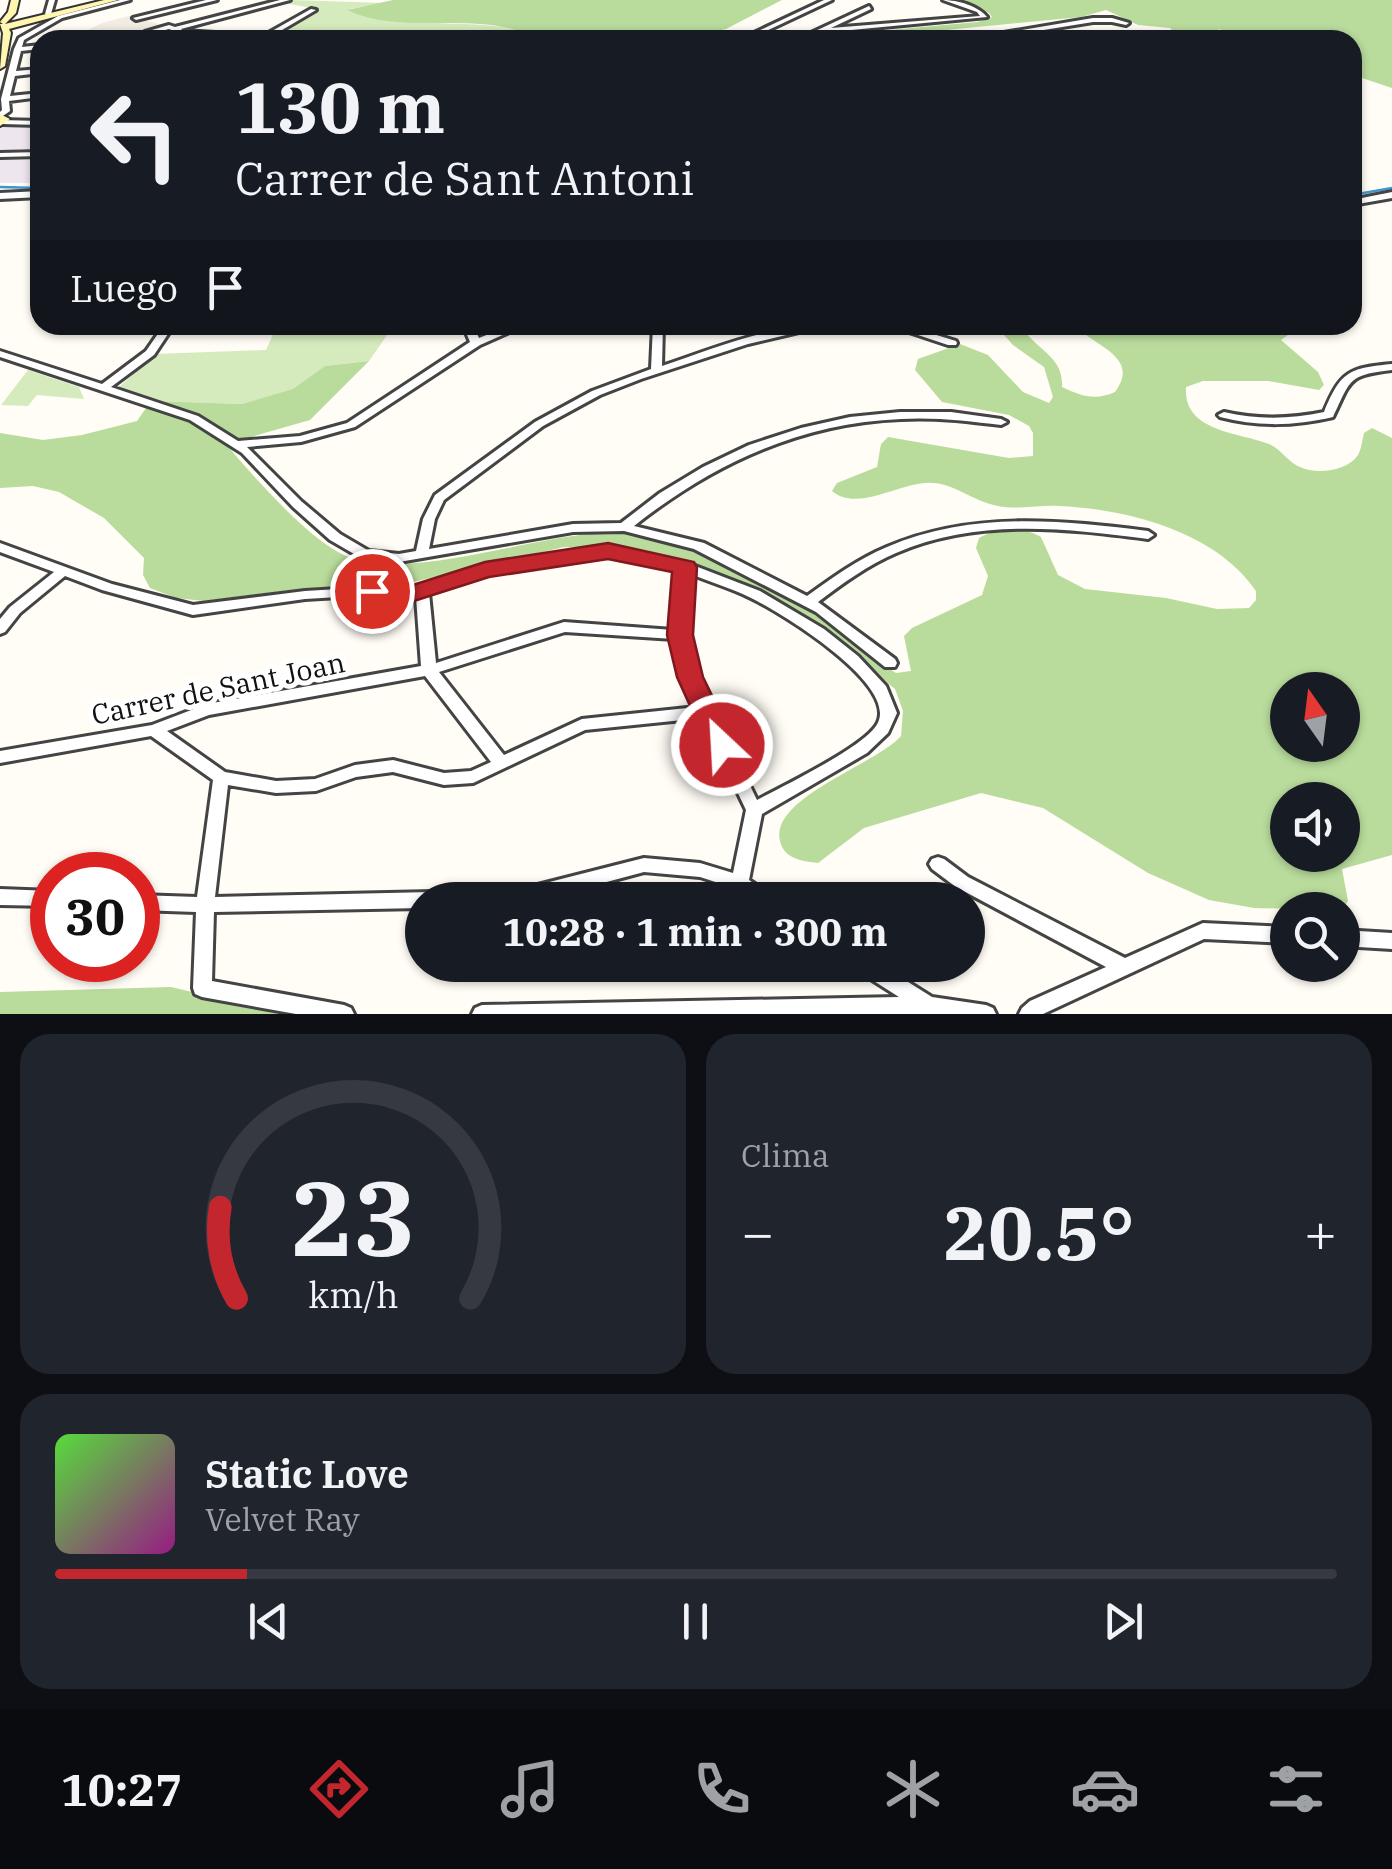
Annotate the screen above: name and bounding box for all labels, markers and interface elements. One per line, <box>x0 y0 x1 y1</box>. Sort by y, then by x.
text: 130 m <box>235 61 445 152</box>
icon: left <box>70 70 200 200</box>
text: Carrer de Sant Antoni <box>235 149 695 207</box>
icon: arrive <box>198 260 253 315</box>
text: Luego <box>70 263 178 312</box>
pin <box>330 549 415 634</box>
icon: arrive <box>345 564 400 619</box>
street label: Carrer de Sant Joan <box>88 643 348 733</box>
north arrow <box>1270 672 1360 762</box>
map controls <box>1270 672 1360 982</box>
position arrow <box>670 693 774 797</box>
button: sound <box>1270 782 1360 872</box>
speed limit sign: 30 <box>30 852 160 982</box>
button: search <box>1270 892 1360 982</box>
text: 10:28 · 1 min · 300 m <box>502 907 888 956</box>
text: Clima <box>741 1134 829 1176</box>
text: 23 <box>291 1149 415 1285</box>
text: 20.5° <box>943 1183 1135 1281</box>
text: − <box>741 1197 774 1268</box>
text: + <box>1304 1197 1337 1268</box>
text: km/h <box>308 1271 398 1318</box>
text: Static Love <box>205 1449 409 1498</box>
text: Velvet Ray <box>205 1498 360 1540</box>
icon: previous <box>241 1594 296 1649</box>
icon: pause <box>668 1594 723 1649</box>
icon: next <box>1096 1594 1151 1649</box>
icon: directions <box>304 1754 374 1824</box>
icon: music <box>495 1754 565 1824</box>
icon: phone <box>687 1754 757 1824</box>
icon: climate <box>878 1754 948 1824</box>
icon: car <box>1070 1754 1140 1824</box>
icon: filters <box>1261 1754 1331 1824</box>
text: 10:27 <box>61 1760 182 1818</box>

